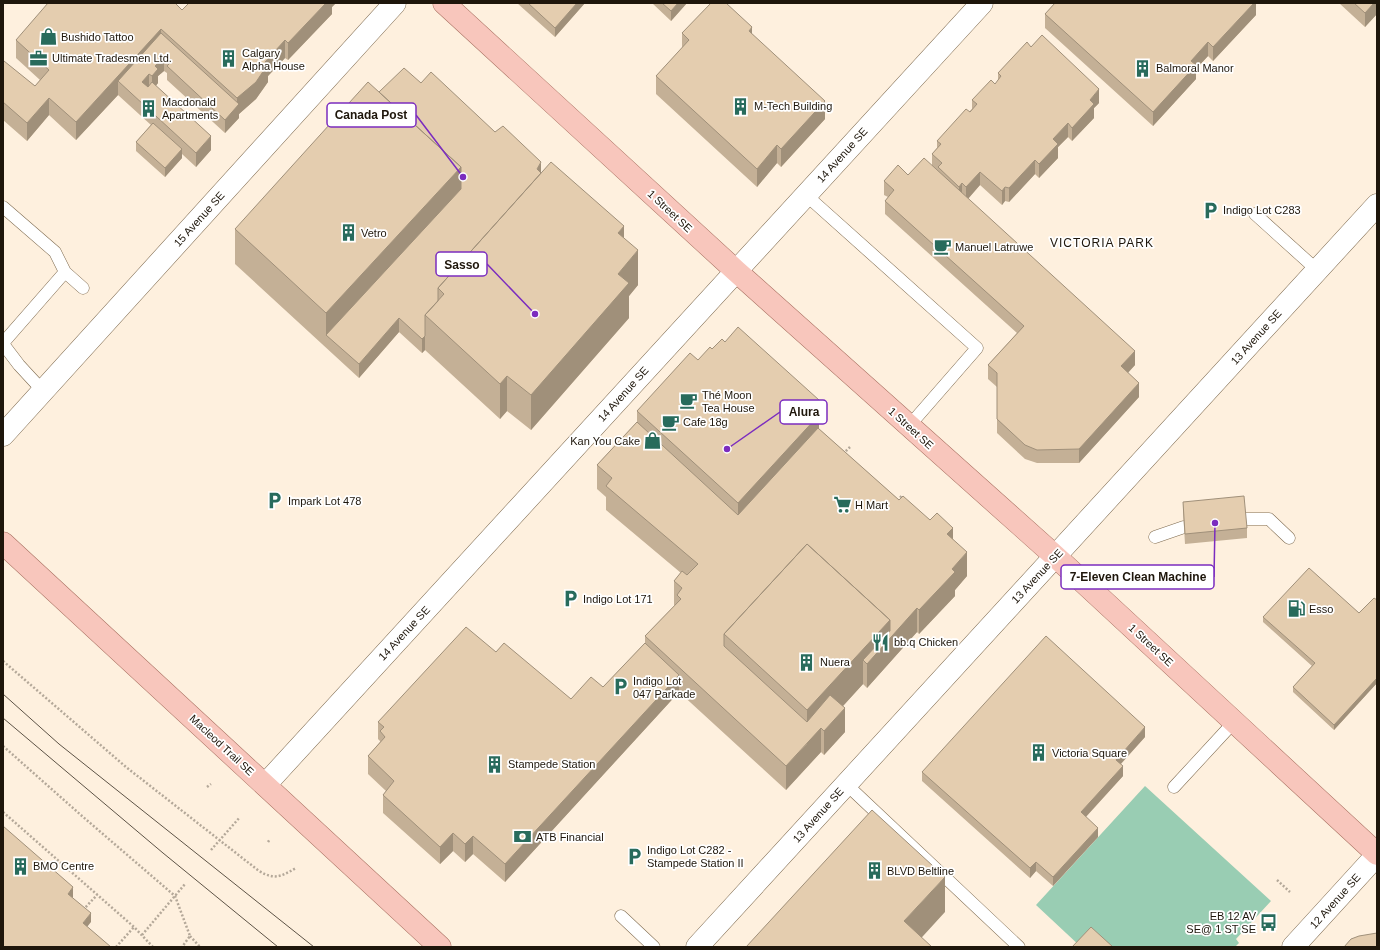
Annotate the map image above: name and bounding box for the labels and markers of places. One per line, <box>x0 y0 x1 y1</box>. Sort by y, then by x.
shop icon: Bushido Tattoo <box>38 27 58 47</box>
place label: Bushido Tattoo <box>61 31 134 43</box>
place label: Calgary Alpha House <box>242 47 305 72</box>
office icon: Ultimate Tradesmen Ltd. <box>29 48 49 68</box>
building icon: Calgary Alpha House <box>219 49 239 69</box>
place label: Ultimate Tradesmen Ltd. <box>52 52 172 64</box>
building icon: Balmoral Manor <box>1133 58 1153 78</box>
place label: Balmoral Manor <box>1156 62 1234 74</box>
place label: Macdonald Apartments <box>162 96 219 121</box>
building icon: M-Tech Building <box>731 96 751 116</box>
building icon: Macdonald Apartments <box>139 98 159 118</box>
place label: M-Tech Building <box>754 100 832 112</box>
callout: Canada Post <box>327 103 416 127</box>
parking icon: Indigo Lot C283 <box>1200 200 1220 220</box>
place label: Indigo Lot C283 <box>1223 204 1301 216</box>
building icon: Vetro <box>338 223 358 243</box>
place label: Vetro <box>361 227 387 239</box>
cafe icon: Manuel Latruwe <box>932 237 952 257</box>
place label: Manuel Latruwe <box>955 241 1033 253</box>
callout: Sasso <box>436 252 487 276</box>
place label: Thé Moon Tea House <box>702 389 755 414</box>
cafe icon: Thé Moon Tea House <box>679 391 699 411</box>
callout: Alura <box>780 400 827 424</box>
cafe icon: Cafe 18g <box>660 412 680 432</box>
place label: Cafe 18g <box>683 416 728 428</box>
shop icon: Kan You Cake <box>643 431 663 451</box>
place label: Kan You Cake <box>570 435 640 447</box>
parking icon: Impark Lot 478 <box>265 491 285 511</box>
place label: Impark Lot 478 <box>288 495 361 507</box>
supermarket icon: H Mart <box>832 495 852 515</box>
place label: H Mart <box>855 499 888 511</box>
callout: 7-Eleven Clean Machine <box>1061 565 1214 589</box>
parking icon: Indigo Lot 171 <box>560 589 580 609</box>
place label: Indigo Lot 171 <box>583 593 653 605</box>
fuel station icon: Esso <box>1286 599 1306 619</box>
place label: Esso <box>1309 603 1333 615</box>
restaurant icon: bb.q Chicken <box>871 632 891 652</box>
place label: bb.q Chicken <box>894 636 958 648</box>
building icon: Nuera <box>797 652 817 672</box>
place label: Nuera <box>820 656 851 668</box>
place label: Indigo Lot 047 Parkade <box>633 675 695 700</box>
parking icon: Indigo Lot 047 Parkade <box>610 677 630 697</box>
building icon: Victoria Square <box>1029 743 1049 763</box>
place label: Victoria Square <box>1052 747 1127 759</box>
building icon: Stampede Station <box>485 754 505 774</box>
place label: Stampede Station <box>508 758 595 770</box>
bank icon: ATB Financial <box>513 827 533 847</box>
place label: ATB Financial <box>536 831 604 843</box>
place label: Indigo Lot C282 - Stampede Station II <box>647 844 744 869</box>
parking icon: Indigo Lot C282 - Stampede Station II <box>624 846 644 866</box>
building icon: BMO Centre <box>10 856 30 876</box>
place label: BMO Centre <box>33 860 94 872</box>
building icon: BLVD Beltline <box>864 861 884 881</box>
place label: BLVD Beltline <box>887 865 954 877</box>
place label: EB 12 AV SE@ 1 ST SE <box>1186 910 1257 935</box>
bus stop icon: EB 12 AV SE@ 1 ST SE <box>1259 912 1279 932</box>

